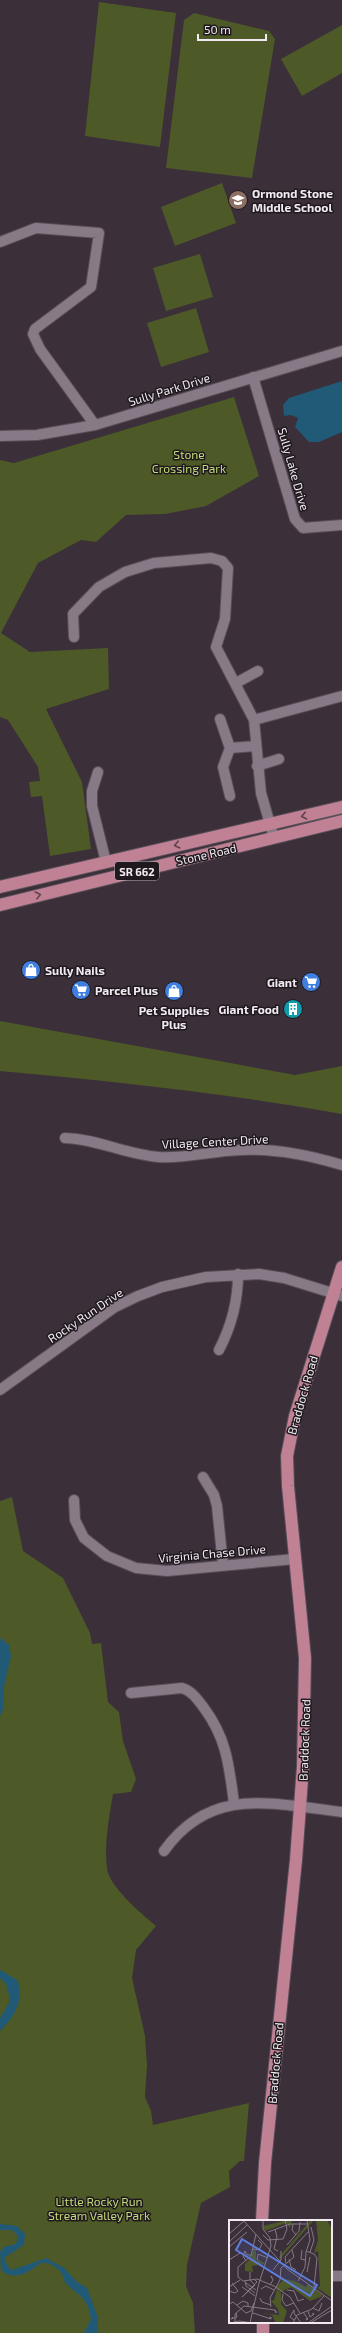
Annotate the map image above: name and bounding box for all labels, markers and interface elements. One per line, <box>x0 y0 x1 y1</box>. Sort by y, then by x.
scale bar <box>198 16 266 42</box>
text: 50 m <box>204 22 231 36</box>
place label: Ormond Stone Middle School <box>252 186 333 214</box>
school or university icon: Ormond Stone Middle School <box>227 189 249 211</box>
street label: Sully Park Drive <box>126 370 212 408</box>
street label: Sully Lake Drive <box>275 426 313 512</box>
park label: Stone Crossing Park <box>152 447 226 475</box>
one-way arrow <box>301 812 307 820</box>
street label: Stone Road <box>174 840 238 868</box>
one-way arrow <box>174 841 180 849</box>
road number: SR 662 <box>115 862 159 880</box>
one-way arrow <box>35 892 41 900</box>
shop icon: Sully Nails <box>20 959 42 981</box>
place label: Sully Nails <box>45 963 105 978</box>
supermarket icon: Giant <box>300 971 322 993</box>
place label: Giant <box>267 975 297 989</box>
supermarket icon: Parcel Plus <box>70 979 92 1001</box>
shop icon: Pet Supplies Plus <box>163 980 185 1002</box>
place label: Parcel Plus <box>95 983 158 997</box>
building icon: Giant Food <box>282 998 304 1020</box>
place label: Giant Food <box>219 1002 279 1016</box>
place label: Pet Supplies Plus <box>139 1003 209 1031</box>
street label: Village Center Drive <box>161 1131 269 1151</box>
street label: Rocky Run Drive <box>45 1285 125 1345</box>
street label: Braddock Road <box>284 1354 320 1436</box>
street label: Virginia Chase Drive <box>158 1541 266 1565</box>
street label: Braddock Road <box>296 1699 312 1781</box>
street label: Braddock Road <box>264 2022 286 2104</box>
park label: Little Rocky Run Stream Valley Park <box>48 2194 150 2222</box>
inset map <box>229 2220 332 2323</box>

